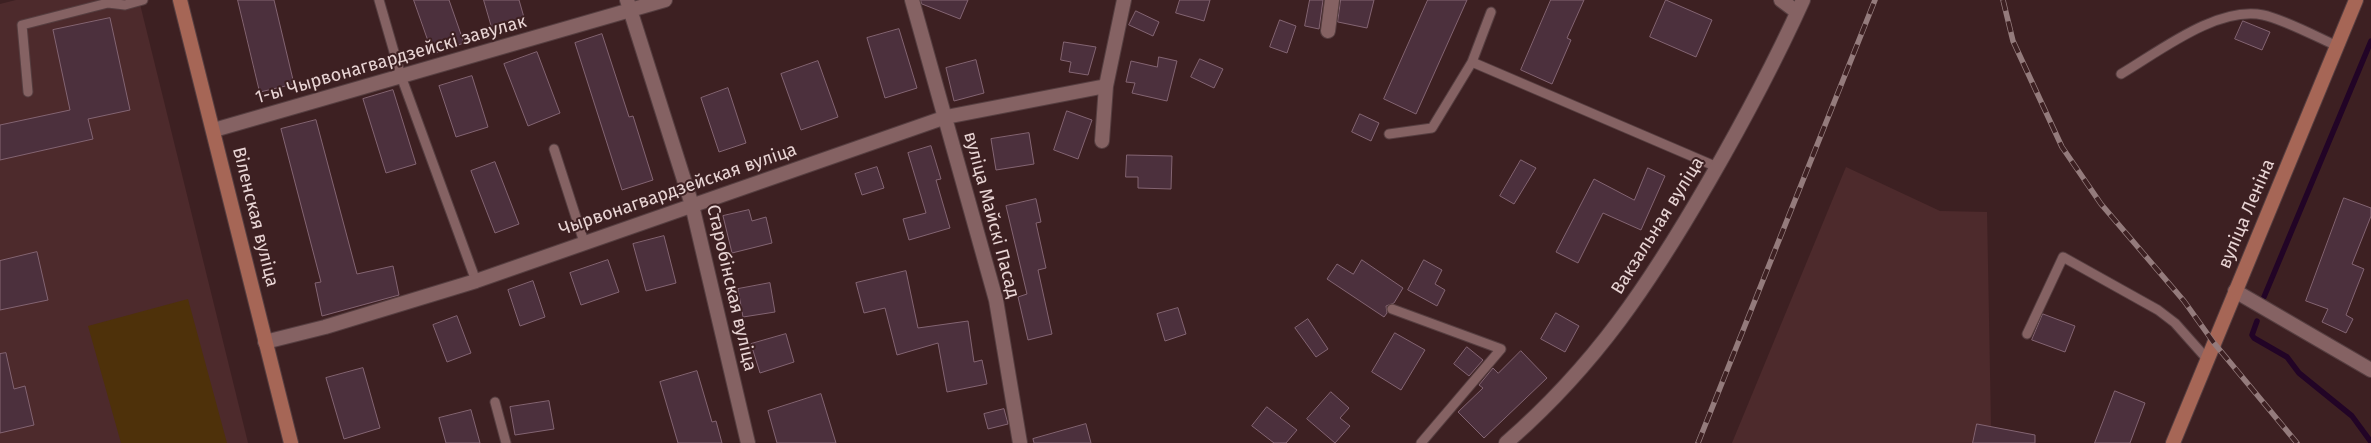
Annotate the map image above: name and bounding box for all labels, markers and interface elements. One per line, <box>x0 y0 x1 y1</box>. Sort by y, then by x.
street label: 1-ы Чырвонагвардзейскі завулак <box>253 11 529 109</box>
street label: вуліца Майскі Пасад <box>958 129 1024 301</box>
street label: Чырвонагвардзейская вуліца <box>556 139 800 241</box>
street label: Віленская вуліца <box>227 145 283 289</box>
street label: Вакзальная вуліца <box>1607 153 1709 299</box>
street label: вуліца Леніна <box>2214 156 2280 272</box>
street label: Старобінская вуліца <box>701 203 761 373</box>

